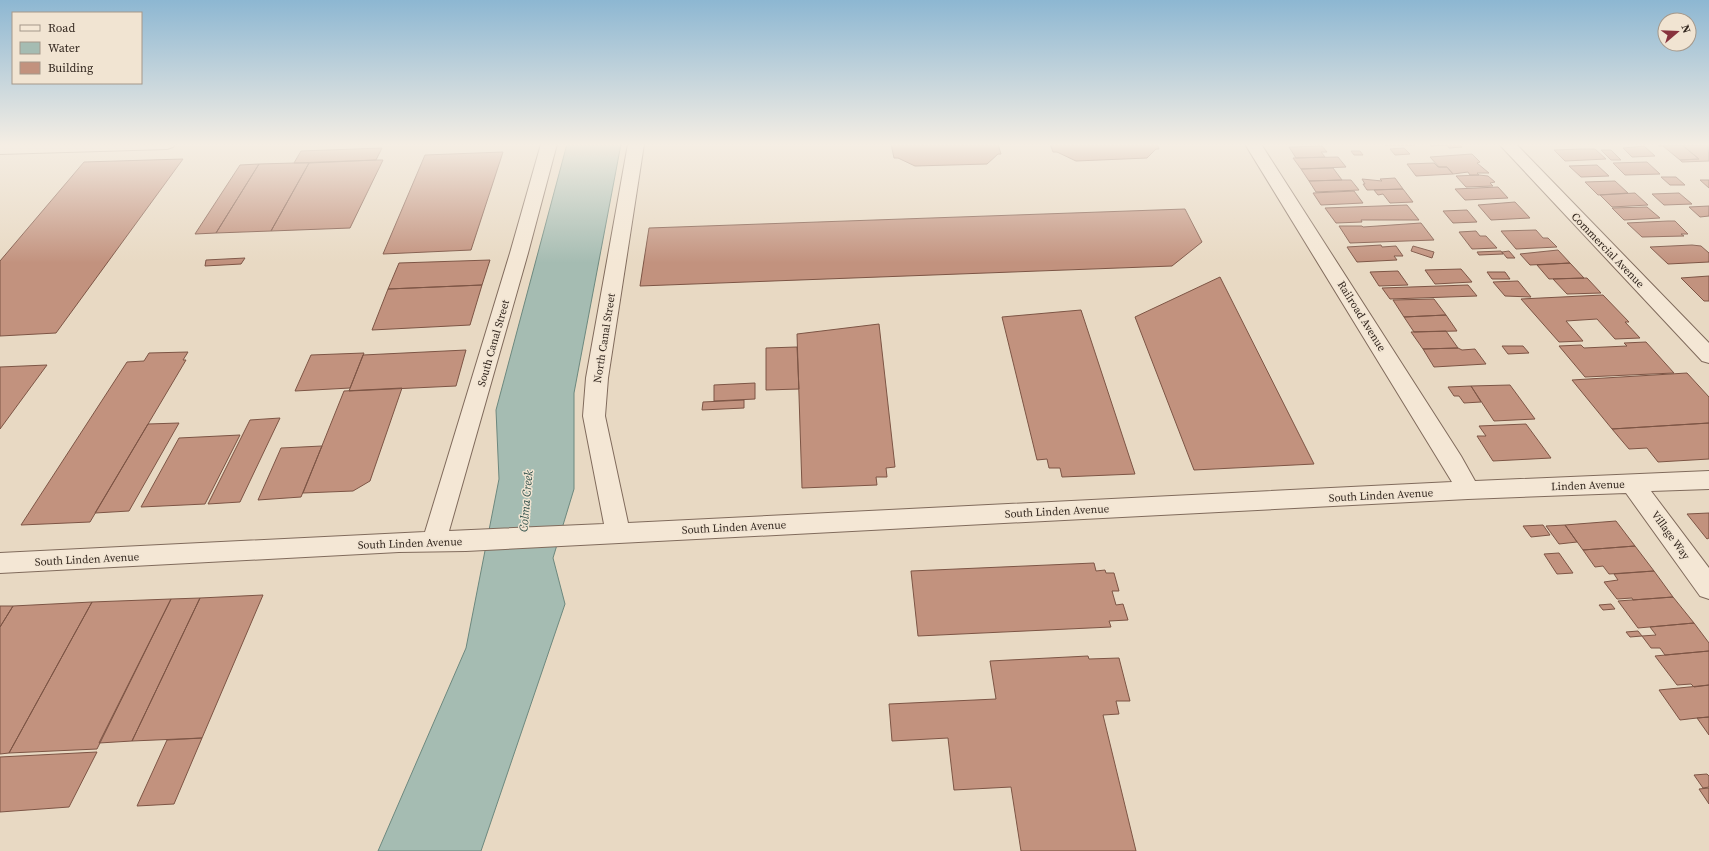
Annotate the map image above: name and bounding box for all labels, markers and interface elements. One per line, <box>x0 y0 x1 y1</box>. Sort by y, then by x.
legend <box>12 12 142 84</box>
north arrow <box>1657 12 1697 52</box>
text: Road <box>48 20 75 36</box>
text: N <box>1678 23 1694 35</box>
text: Water <box>48 40 80 56</box>
text: Building <box>48 60 93 76</box>
street label: Commercial Avenue <box>1568 209 1648 291</box>
street label: Railroad Avenue <box>1334 278 1389 355</box>
street label: North Canal Street <box>590 292 619 384</box>
street label: South Canal Street <box>474 298 513 388</box>
water label: Colma Creek <box>515 469 537 533</box>
street label: Linden Avenue <box>1551 477 1625 494</box>
street label: South Linden Avenue <box>1328 485 1434 506</box>
street label: South Linden Avenue <box>1004 501 1110 522</box>
street label: Village Way <box>1648 508 1694 563</box>
street label: South Linden Avenue <box>681 517 787 538</box>
street label: South Linden Avenue <box>358 534 463 553</box>
street label: South Linden Avenue <box>34 549 140 570</box>

